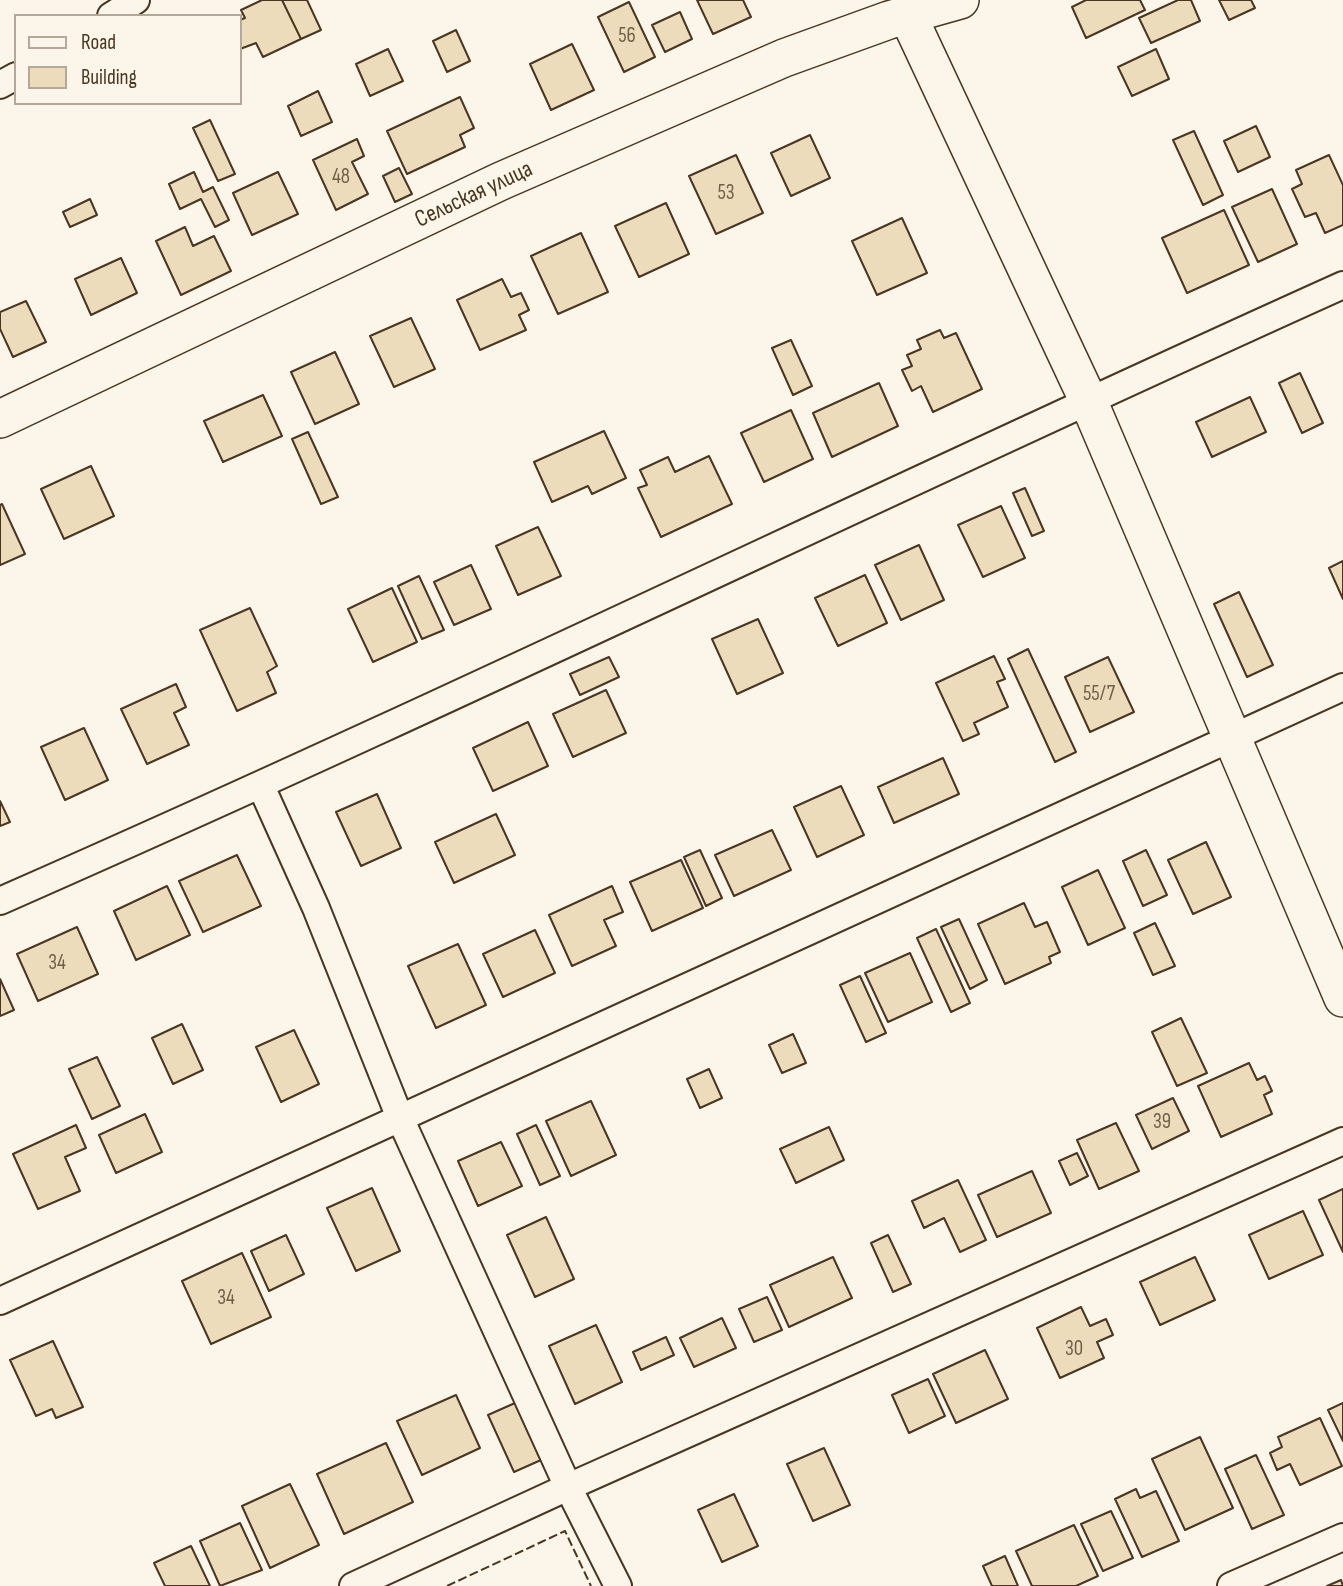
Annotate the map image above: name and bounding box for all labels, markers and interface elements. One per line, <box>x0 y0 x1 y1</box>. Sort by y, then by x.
legend <box>14 14 242 105</box>
house number: 56 <box>618 24 636 50</box>
text: Road <box>81 30 116 55</box>
text: Building <box>81 65 137 90</box>
street label: Сельская улица <box>411 155 537 235</box>
house number: 48 <box>332 165 350 191</box>
house number: 53 <box>717 181 735 207</box>
house number: 55/7 <box>1083 682 1115 708</box>
house number: 34 <box>48 951 66 977</box>
house number: 39 <box>1153 1110 1171 1136</box>
house number: 34 <box>217 1286 235 1312</box>
house number: 30 <box>1065 1337 1083 1363</box>

